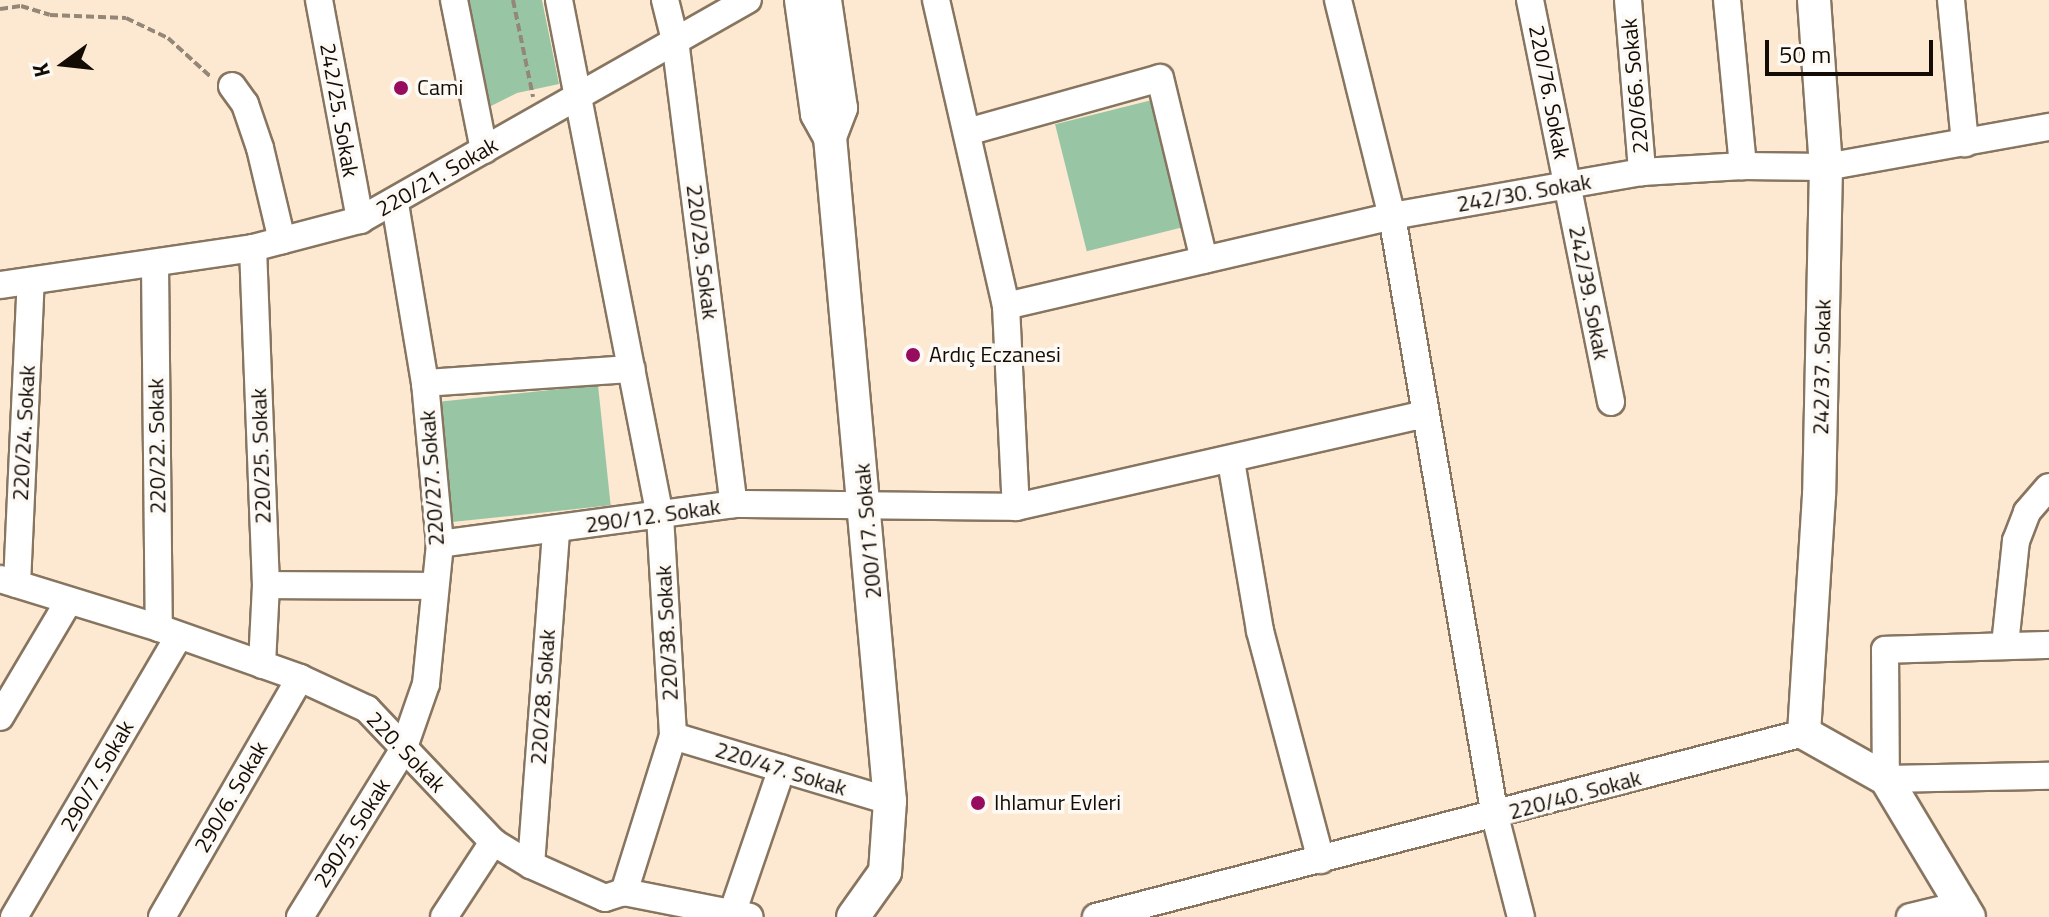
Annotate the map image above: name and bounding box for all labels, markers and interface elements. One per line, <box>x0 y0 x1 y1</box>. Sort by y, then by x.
street label: 220/66. Sokak <box>1616 17 1654 155</box>
street label: 220/76. Sokak <box>1523 23 1575 161</box>
north arrow <box>24 24 104 104</box>
scale bar <box>1769 24 1937 74</box>
text: 50 m <box>1779 36 1831 72</box>
street label: 242/25. Sokak <box>314 41 364 179</box>
text: K <box>23 60 59 81</box>
place label: Cami <box>417 75 463 101</box>
marker: Cami <box>392 79 410 97</box>
street label: 220/21. Sokak <box>372 132 502 222</box>
street label: 242/30. Sokak <box>1455 168 1593 218</box>
street label: 220/29. Sokak <box>681 183 723 321</box>
street label: 242/39. Sokak <box>1563 224 1615 362</box>
street label: 242/37. Sokak <box>1808 299 1836 435</box>
place label: Ardıç Eczanesi <box>929 342 1061 368</box>
marker: Ardıç Eczanesi <box>904 346 922 364</box>
street label: 220/24. Sokak <box>7 364 41 502</box>
street label: 220/22. Sokak <box>143 378 171 514</box>
street label: 220/25. Sokak <box>245 388 277 524</box>
street label: 220/27. Sokak <box>414 409 450 547</box>
street label: 200/17. Sokak <box>849 462 887 600</box>
street label: 290/12. Sokak <box>584 493 722 539</box>
street label: 220/38. Sokak <box>650 564 684 702</box>
street label: 220/28. Sokak <box>525 628 561 766</box>
street label: 220. Sokak <box>361 706 451 798</box>
street label: 290/7. Sokak <box>55 716 139 836</box>
street label: 290/6. Sokak <box>189 737 273 857</box>
street label: 220/47. Sokak <box>712 737 850 801</box>
street label: 220/40. Sokak <box>1506 765 1644 825</box>
street label: 290/5. Sokak <box>308 774 396 892</box>
place label: Ihlamur Evleri <box>994 790 1121 816</box>
marker: Ihlamur Evleri <box>969 794 987 812</box>

